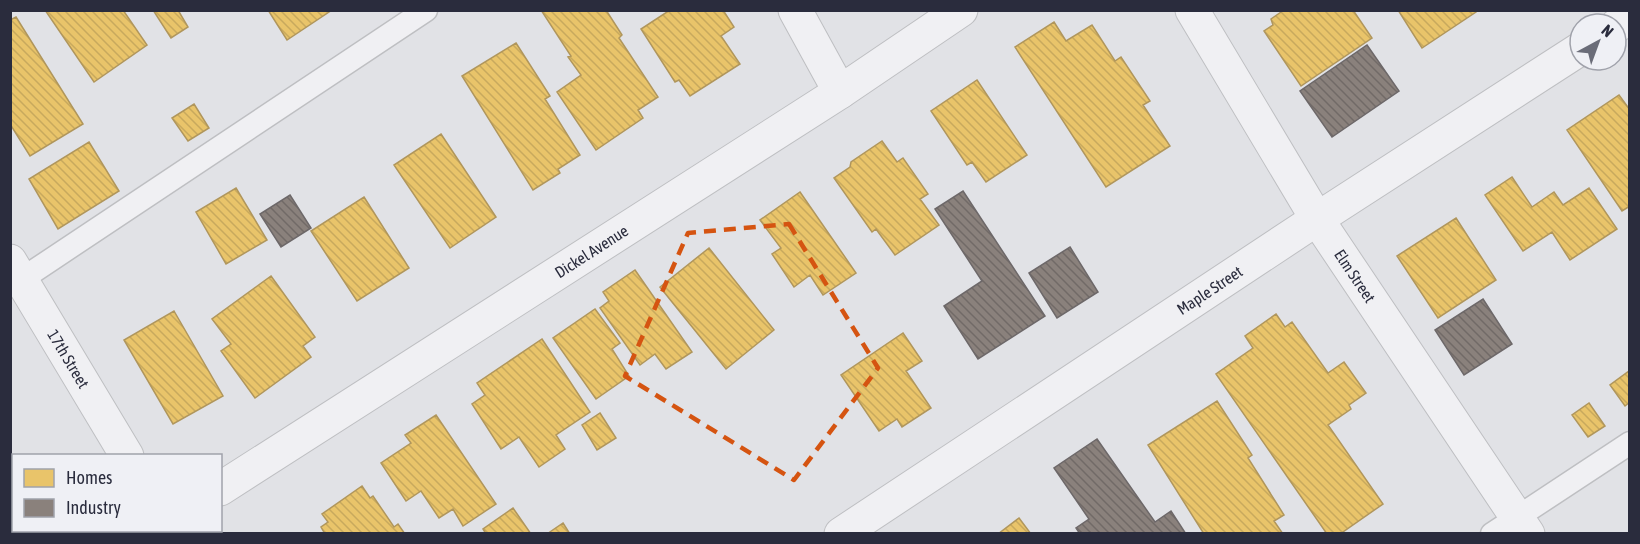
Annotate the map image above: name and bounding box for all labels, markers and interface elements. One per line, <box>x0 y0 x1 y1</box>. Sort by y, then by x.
north arrow <box>1568 12 1628 72</box>
text: N <box>1598 21 1617 41</box>
street label: Dickel Avenue <box>551 221 631 281</box>
street label: Elm Street <box>1331 246 1379 306</box>
street label: Maple Street <box>1174 262 1246 318</box>
street label: 17th Street <box>44 326 93 391</box>
legend <box>12 454 222 532</box>
text: Homes <box>66 467 112 488</box>
text: Industry <box>66 497 121 518</box>

